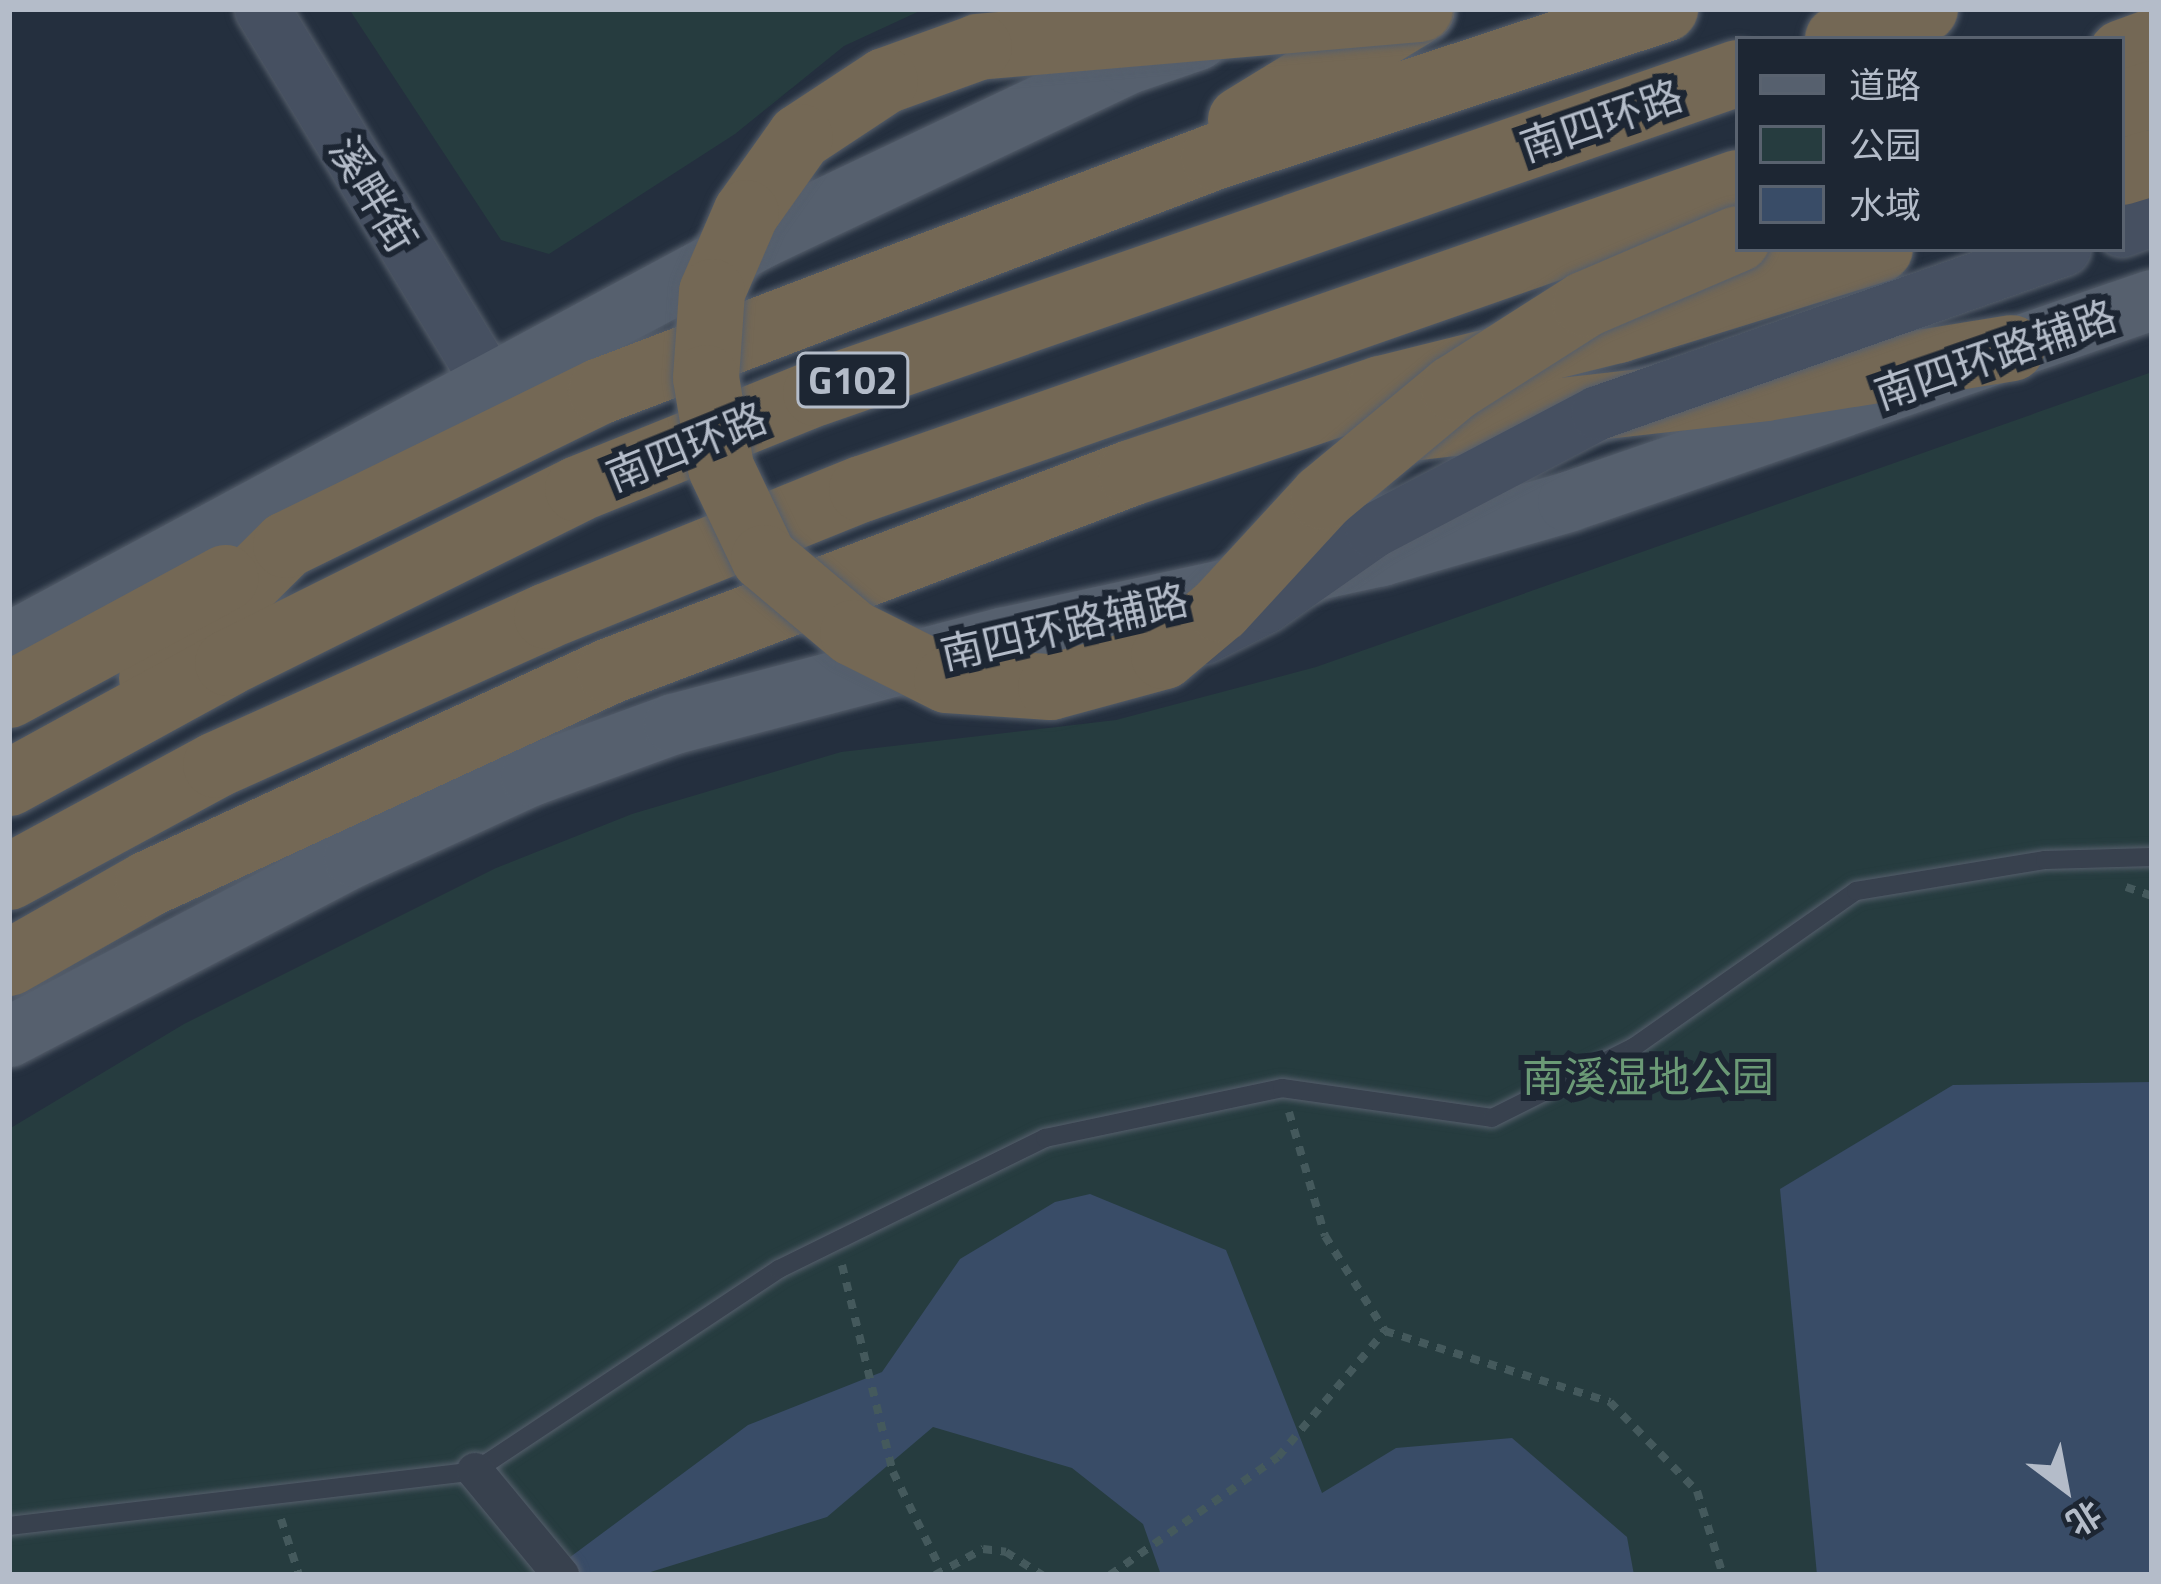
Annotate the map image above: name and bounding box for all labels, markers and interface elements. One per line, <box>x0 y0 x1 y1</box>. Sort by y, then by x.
legend <box>1735 36 2125 252</box>
text: 道路 <box>1849 57 1921 112</box>
street label: 南四环路 <box>1513 69 1689 171</box>
text: 公园 <box>1849 117 1921 172</box>
street label: 溪畔街 <box>320 127 428 261</box>
text: 水域 <box>1849 177 1921 232</box>
street label: 南四环路辅路 <box>1868 289 2122 419</box>
road number: G102 <box>796 347 910 413</box>
street label: 南四环路 <box>599 391 773 501</box>
street label: 南四环路辅路 <box>936 573 1192 679</box>
park label: 南溪湿地公园 <box>1522 1051 1774 1101</box>
north arrow <box>2005 1428 2125 1548</box>
text: 北 <box>2057 1489 2111 1548</box>

